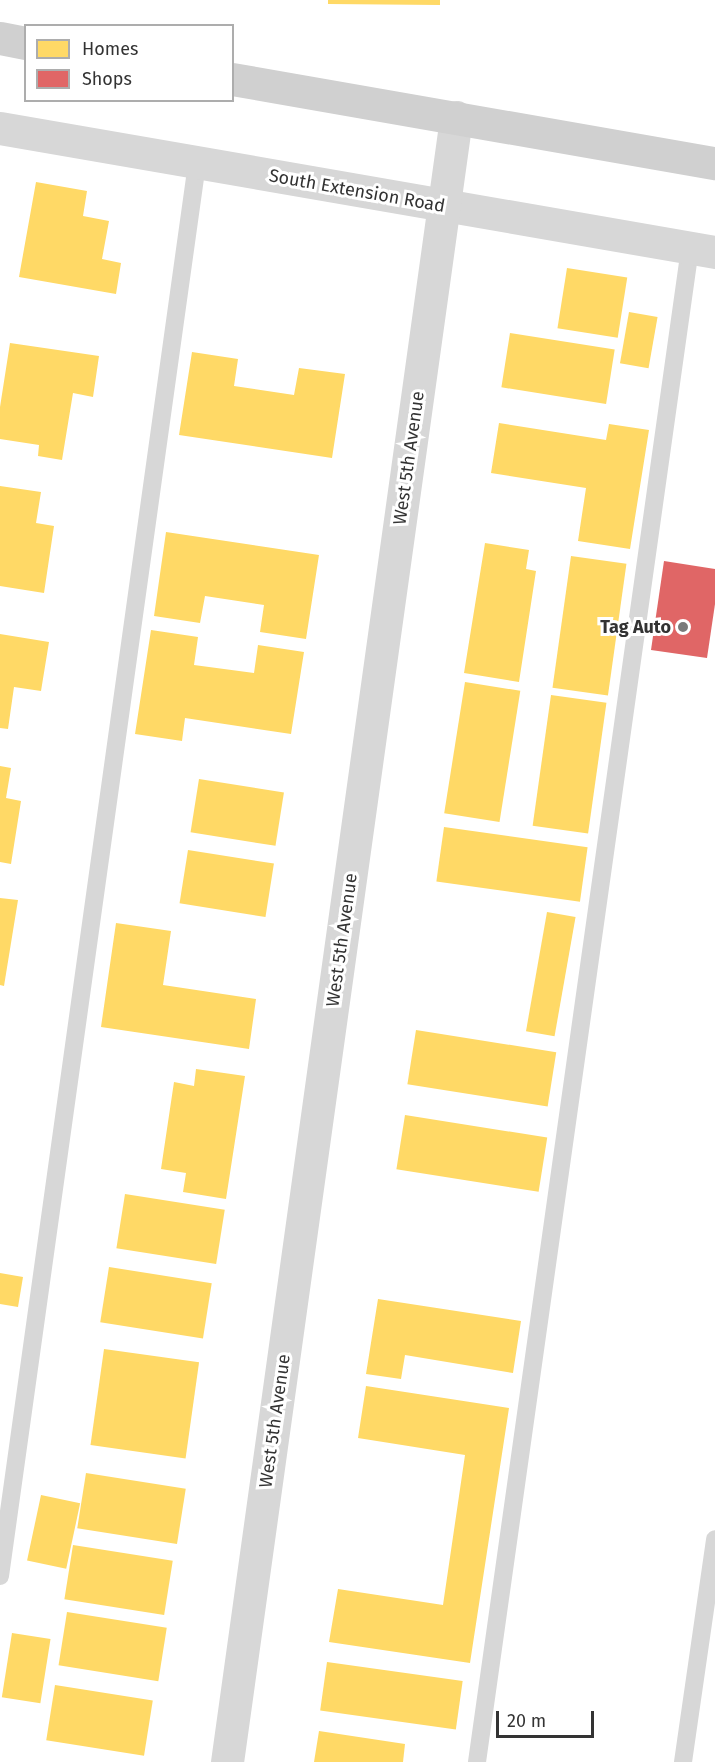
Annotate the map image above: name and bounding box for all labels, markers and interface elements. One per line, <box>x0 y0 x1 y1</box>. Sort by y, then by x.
legend <box>24 24 234 102</box>
text: Homes <box>82 38 138 60</box>
text: Shops <box>82 68 132 90</box>
street label: South Extension Road <box>267 165 447 217</box>
street label: West 5th Avenue <box>389 390 429 526</box>
place label: Tag Auto <box>600 616 671 638</box>
marker: Tag Auto <box>676 620 690 634</box>
street label: West 5th Avenue <box>322 872 362 1008</box>
street label: West 5th Avenue <box>255 1353 295 1489</box>
scale bar <box>499 1699 596 1737</box>
text: 20 m <box>507 1710 546 1732</box>

